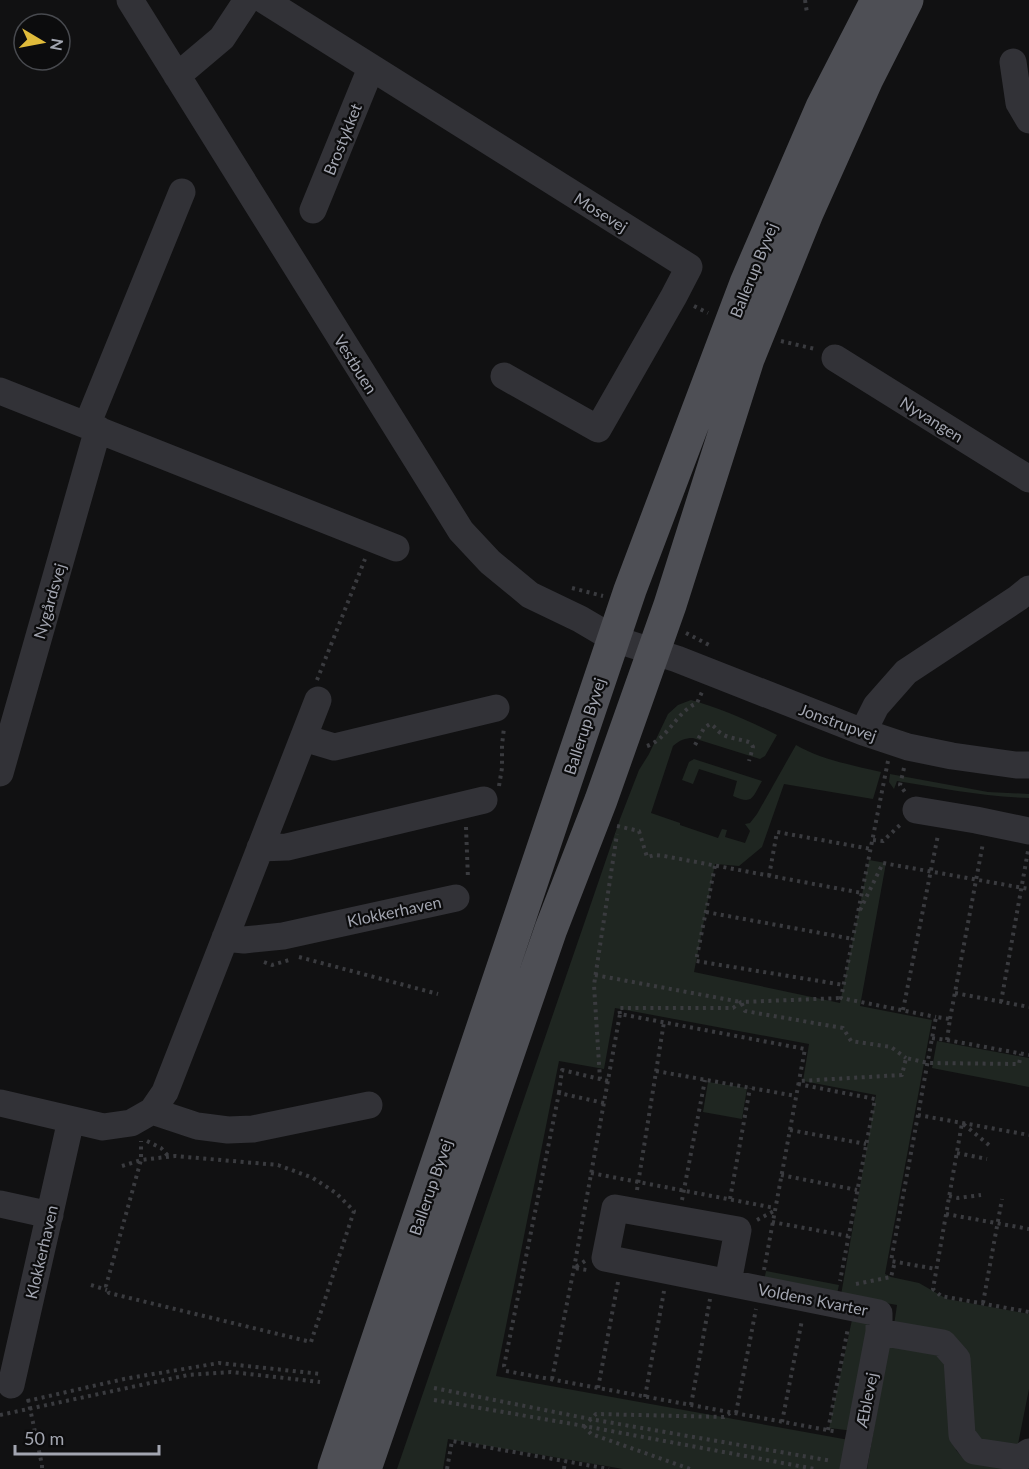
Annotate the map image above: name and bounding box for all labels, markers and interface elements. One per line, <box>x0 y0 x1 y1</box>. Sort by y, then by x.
north arrow <box>12 12 72 72</box>
text: N <box>47 37 68 52</box>
street label: Brostykket <box>319 100 365 178</box>
street label: Mosevej <box>571 188 631 236</box>
street label: Ballerup Byvej <box>725 220 781 320</box>
street label: Vestbuen <box>330 331 382 397</box>
street label: Nyvangen <box>897 392 967 446</box>
street label: Nygårdsvej <box>29 561 69 641</box>
street label: Ballerup Byvej <box>559 675 609 777</box>
street label: Jonstrupvej <box>797 699 879 745</box>
street label: Klokkerhaven <box>345 892 443 930</box>
street label: Ballerup Byvej <box>405 1136 455 1238</box>
street label: Klokkerhaven <box>21 1203 61 1301</box>
street label: Voldens Kvarter <box>756 1279 870 1319</box>
street label: Æblevej <box>851 1371 881 1430</box>
scale bar <box>15 1418 159 1456</box>
text: 50 m <box>24 1427 64 1449</box>

